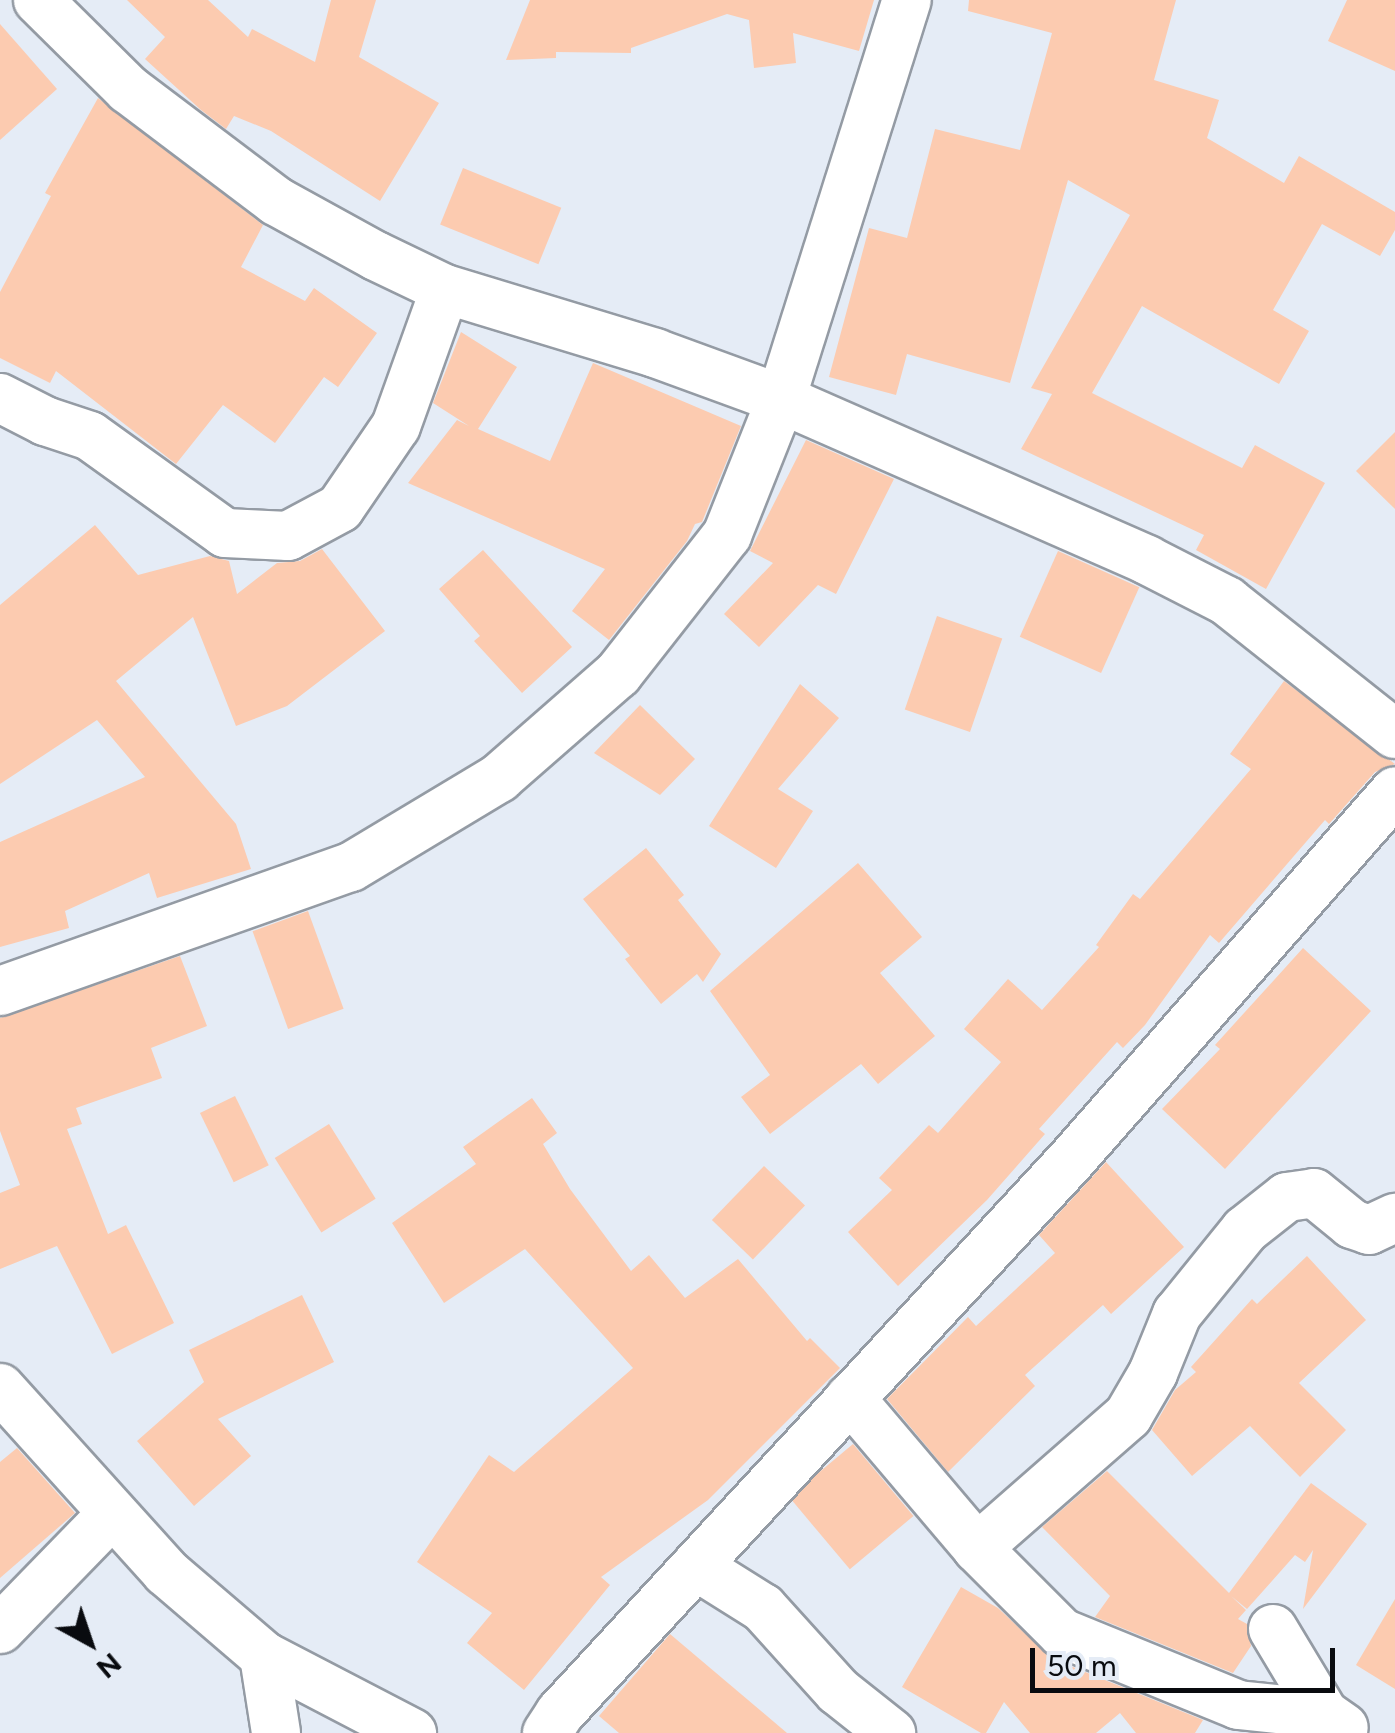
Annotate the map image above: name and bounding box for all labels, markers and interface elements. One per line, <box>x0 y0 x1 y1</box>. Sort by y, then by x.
north arrow <box>40 1593 140 1693</box>
scale bar <box>1035 1628 1340 1690</box>
text: N <box>90 1646 129 1686</box>
text: 50 m <box>1047 1647 1116 1684</box>

